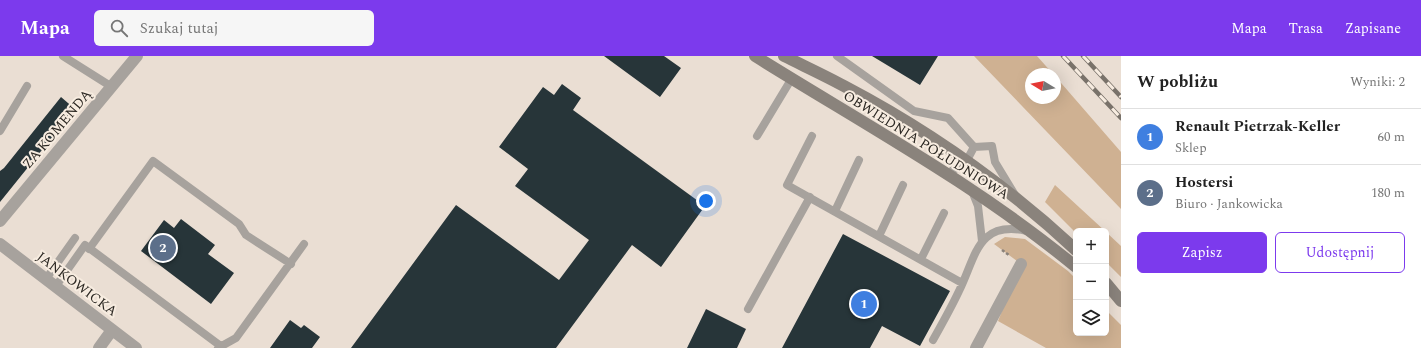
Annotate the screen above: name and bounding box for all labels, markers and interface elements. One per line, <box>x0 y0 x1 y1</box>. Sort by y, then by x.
search box <box>94 10 374 46</box>
text: Mapa <box>20 14 70 43</box>
icon: search <box>108 17 130 39</box>
text: Szukaj tutaj <box>140 17 219 40</box>
text: Mapa <box>1231 18 1267 39</box>
text: Trasa <box>1289 18 1323 39</box>
text: Zapisane <box>1345 18 1401 39</box>
north arrow <box>1025 68 1061 104</box>
text: W pobliżu <box>1137 69 1218 95</box>
text: Wyniki: 2 <box>1350 72 1405 92</box>
street label: ZA KOMENDĄ <box>17 84 97 173</box>
street label: OBWIEDNIA POŁUDNIOWA <box>839 85 1013 205</box>
text: Renault Pietrzak-Keller <box>1175 115 1340 138</box>
text: 1 <box>1146 127 1154 147</box>
text: 60 m <box>1378 127 1405 147</box>
text: Sklep <box>1175 138 1207 158</box>
text: Hostersi <box>1175 171 1233 194</box>
text: 2 <box>1146 183 1154 203</box>
text: 180 m <box>1371 183 1405 203</box>
your location <box>696 191 716 211</box>
text: Biuro · Jankowicka <box>1175 194 1283 214</box>
map controls <box>1073 228 1109 336</box>
button: + <box>1073 228 1109 264</box>
button: Zapisz <box>1137 232 1267 273</box>
button: Udostępnij <box>1275 232 1405 273</box>
pin: 2 <box>150 233 176 263</box>
street label: JANKOWICKA <box>32 247 122 322</box>
button: − <box>1073 264 1109 300</box>
pin: 1 <box>851 289 877 319</box>
button: layers <box>1073 300 1109 336</box>

